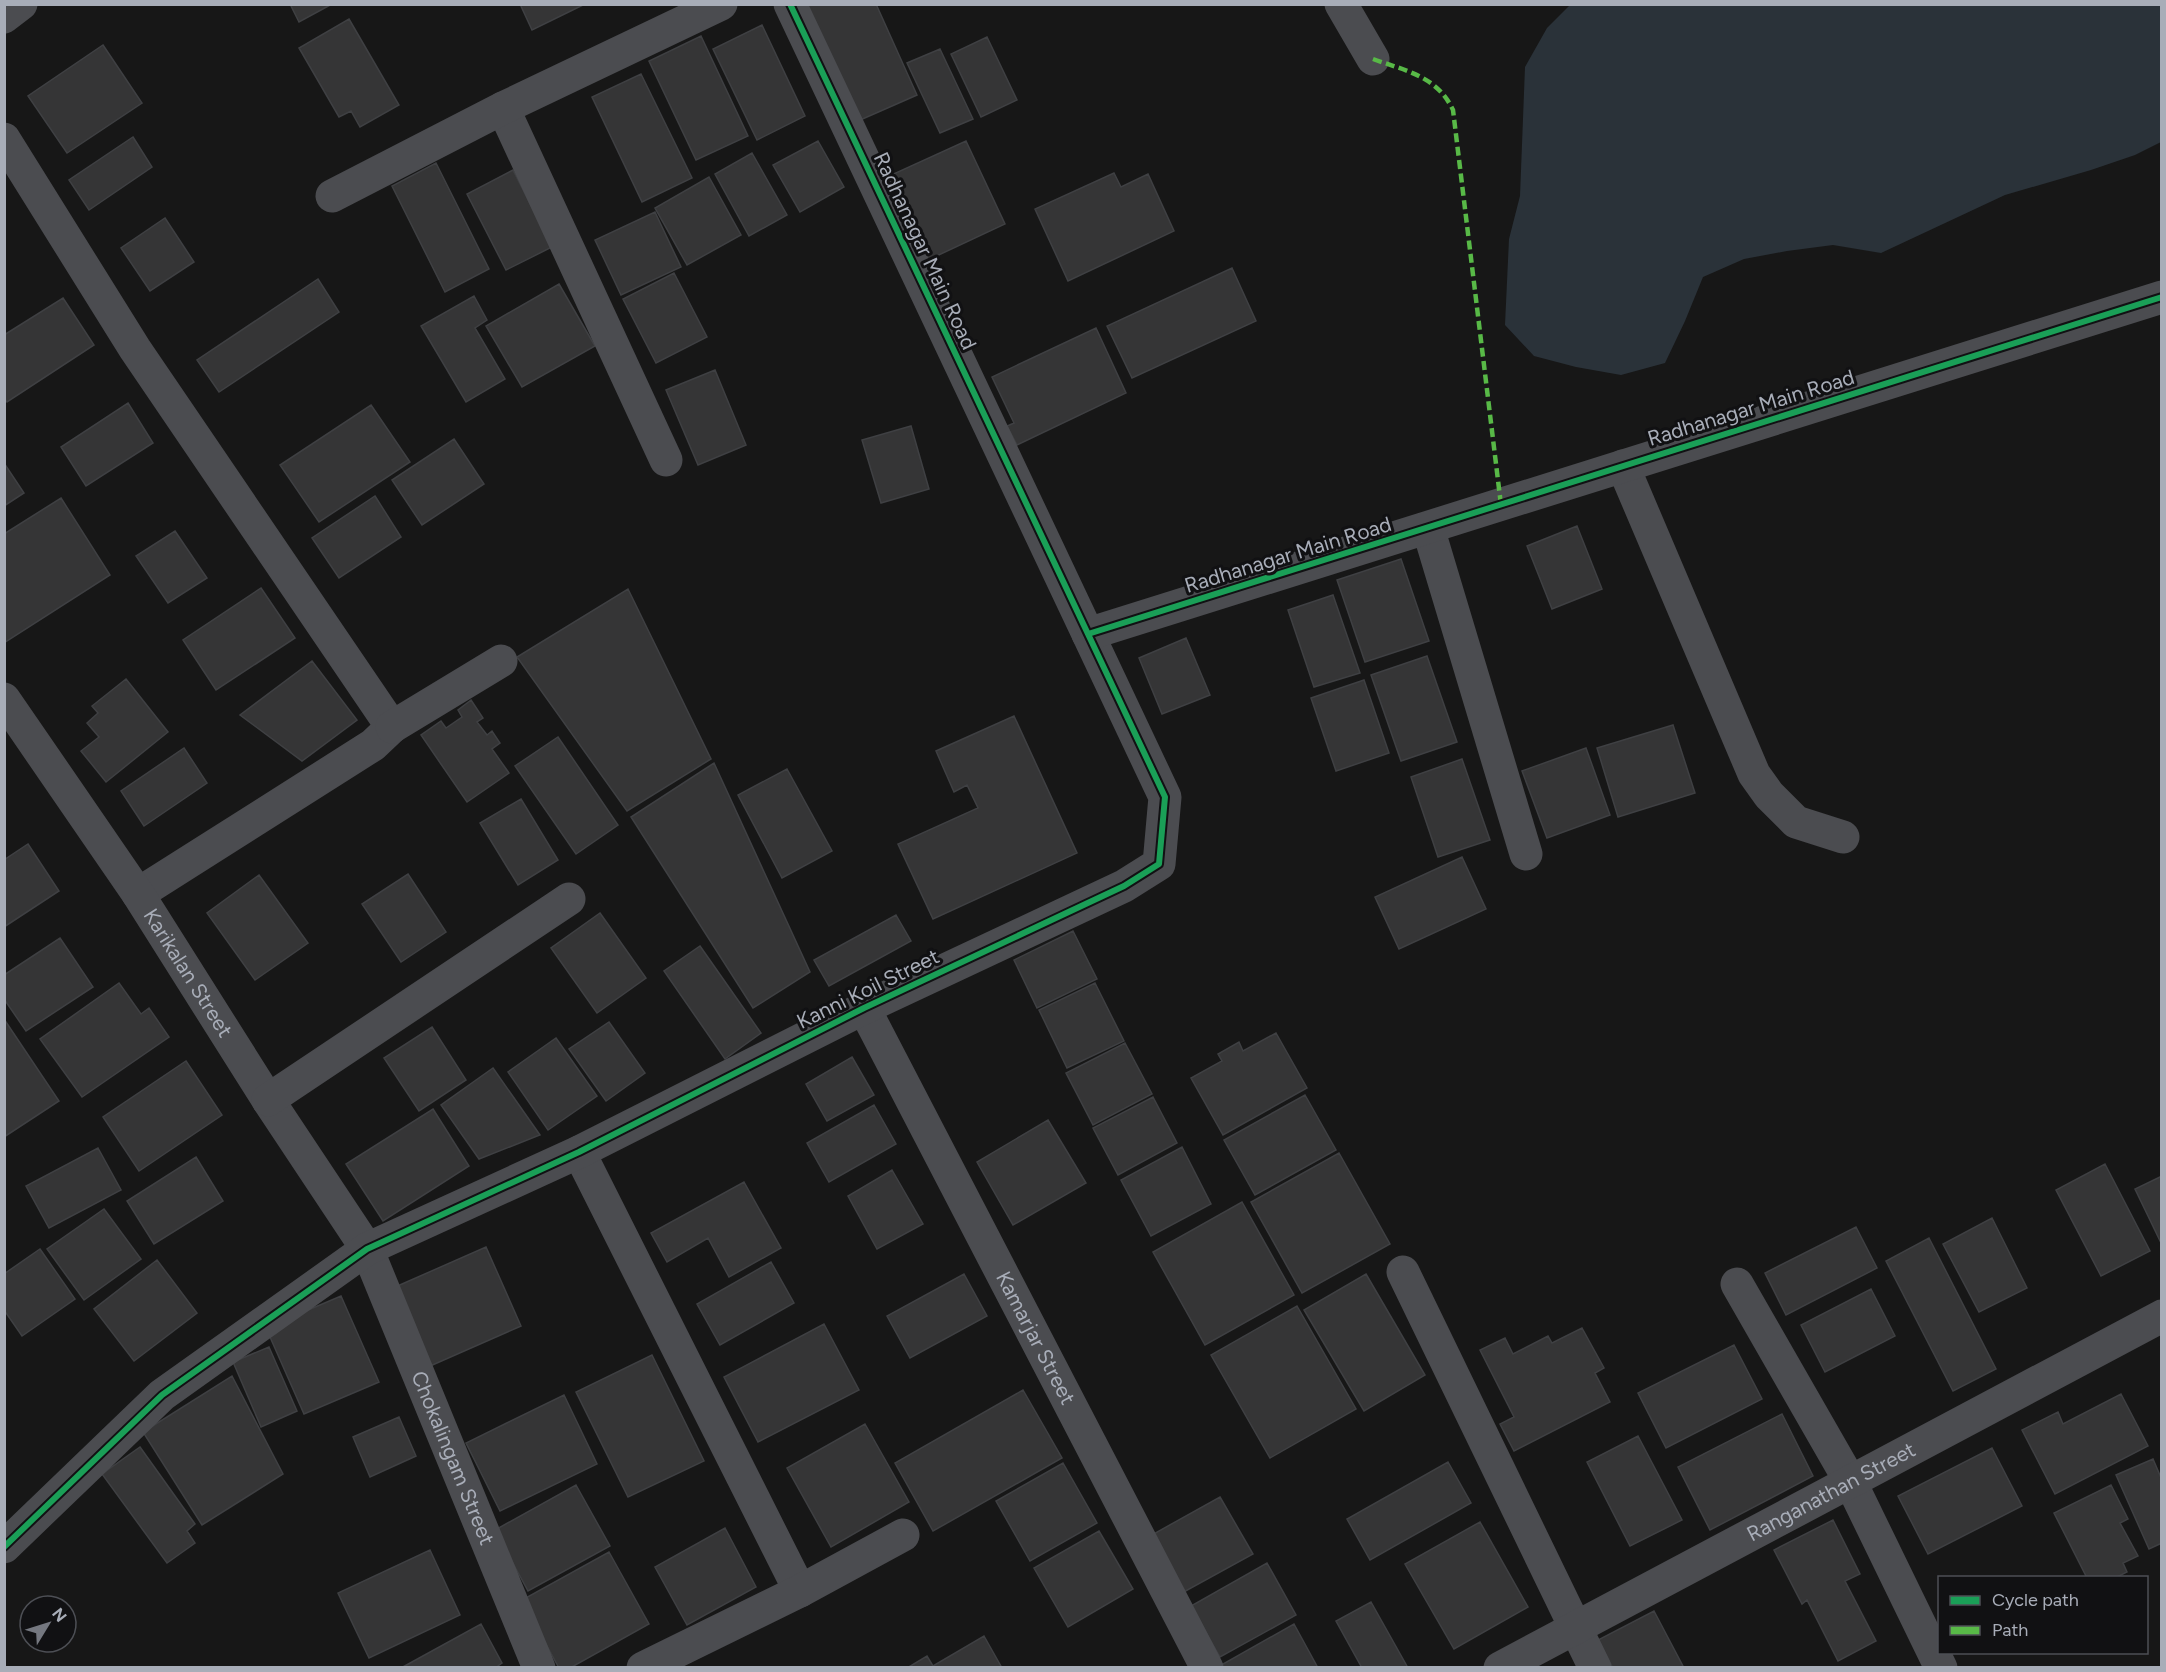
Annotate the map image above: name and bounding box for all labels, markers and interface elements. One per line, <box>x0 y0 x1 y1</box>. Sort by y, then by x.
street label: Radhanagar Main Road <box>869 148 982 353</box>
street label: Radhanagar Main Road <box>1644 364 1857 451</box>
street label: Radhanagar Main Road <box>1181 511 1394 598</box>
street label: Karikalan Street <box>138 904 238 1042</box>
street label: Kanni Koil Street <box>793 943 943 1034</box>
street label: Kamarjar Street <box>991 1267 1081 1409</box>
street label: Chokalingam Street <box>406 1367 500 1549</box>
street label: Ranganathan Street <box>1742 1436 1919 1546</box>
legend <box>1938 1576 2148 1654</box>
text: Cycle path <box>1992 1589 2079 1611</box>
north arrow <box>18 1594 78 1654</box>
text: N <box>48 1604 71 1626</box>
text: Path <box>1992 1619 2028 1641</box>

